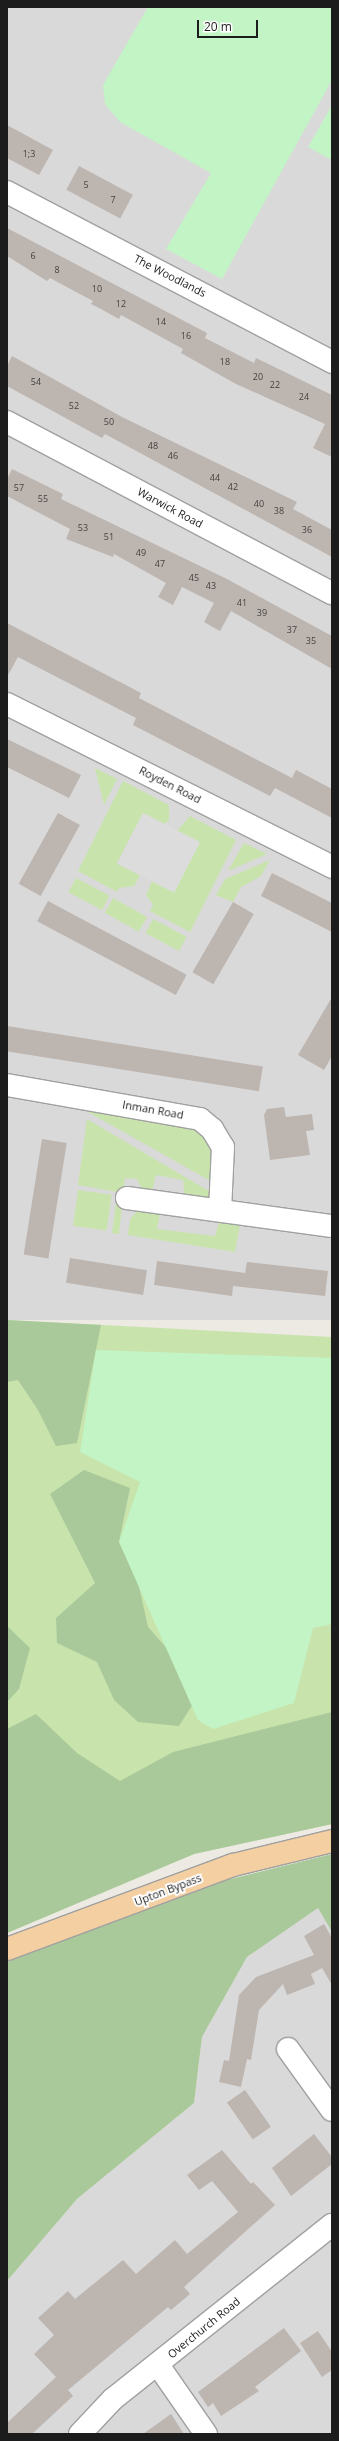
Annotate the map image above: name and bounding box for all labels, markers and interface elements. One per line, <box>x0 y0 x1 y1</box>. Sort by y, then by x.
scale bar <box>199 12 260 38</box>
text: 20 m <box>204 18 232 35</box>
house number: 1;3 <box>23 149 35 159</box>
house number: 5 <box>83 180 89 190</box>
house number: 7 <box>110 195 116 205</box>
house number: 6 <box>30 251 36 261</box>
street label: The Woodlands <box>132 252 208 300</box>
house number: 8 <box>54 265 60 275</box>
house number: 10 <box>92 284 102 294</box>
house number: 12 <box>116 299 126 309</box>
house number: 14 <box>156 317 166 327</box>
house number: 16 <box>181 331 191 341</box>
house number: 18 <box>220 357 230 367</box>
house number: 20 <box>253 372 263 382</box>
house number: 54 <box>31 377 41 387</box>
house number: 22 <box>270 380 280 390</box>
house number: 24 <box>299 392 309 402</box>
house number: 52 <box>69 401 79 411</box>
house number: 50 <box>104 417 114 427</box>
house number: 48 <box>148 441 158 451</box>
house number: 46 <box>168 451 178 461</box>
house number: 44 <box>210 473 220 483</box>
house number: 42 <box>228 482 238 492</box>
house number: 57 <box>14 483 24 493</box>
street label: Warwick Road <box>135 485 205 531</box>
house number: 55 <box>38 494 48 504</box>
house number: 40 <box>254 499 264 509</box>
house number: 38 <box>274 506 284 516</box>
house number: 53 <box>78 523 88 533</box>
house number: 36 <box>302 525 312 535</box>
house number: 51 <box>104 532 114 542</box>
house number: 49 <box>136 548 146 558</box>
house number: 47 <box>155 559 165 569</box>
house number: 45 <box>189 573 199 583</box>
house number: 43 <box>206 581 216 591</box>
house number: 41 <box>237 598 247 608</box>
house number: 39 <box>257 608 267 618</box>
house number: 37 <box>287 625 297 635</box>
house number: 35 <box>306 636 316 646</box>
street label: Royden Road <box>137 764 203 806</box>
street label: Inman Road <box>121 1098 185 1122</box>
street label: Upton Bypass <box>133 1871 203 1909</box>
street label: Overchurch Road <box>165 2295 243 2361</box>

